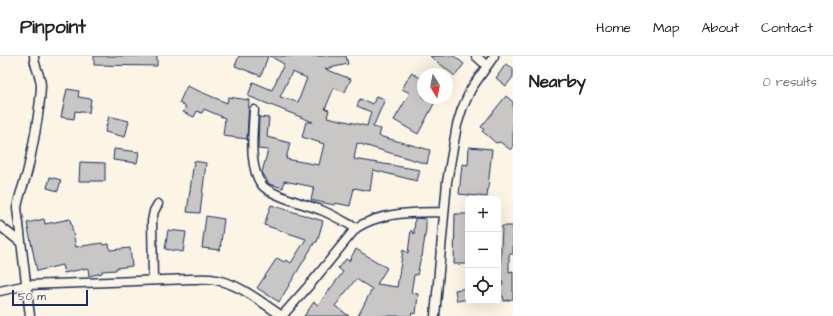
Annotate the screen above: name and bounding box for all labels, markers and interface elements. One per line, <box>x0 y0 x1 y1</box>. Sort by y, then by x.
text: Pinpoint <box>20 14 86 41</box>
text: Home <box>596 18 631 38</box>
text: Map <box>653 18 679 38</box>
text: About <box>701 18 739 38</box>
text: Contact <box>761 18 813 38</box>
north arrow <box>417 68 453 104</box>
text: Nearby <box>529 70 586 94</box>
text: 0 results <box>762 73 817 91</box>
map controls <box>465 196 501 304</box>
button: + <box>465 196 501 232</box>
button: − <box>465 232 501 268</box>
button: locate <box>465 268 501 304</box>
scale bar <box>12 288 88 307</box>
text: 50 m <box>18 289 46 304</box>

